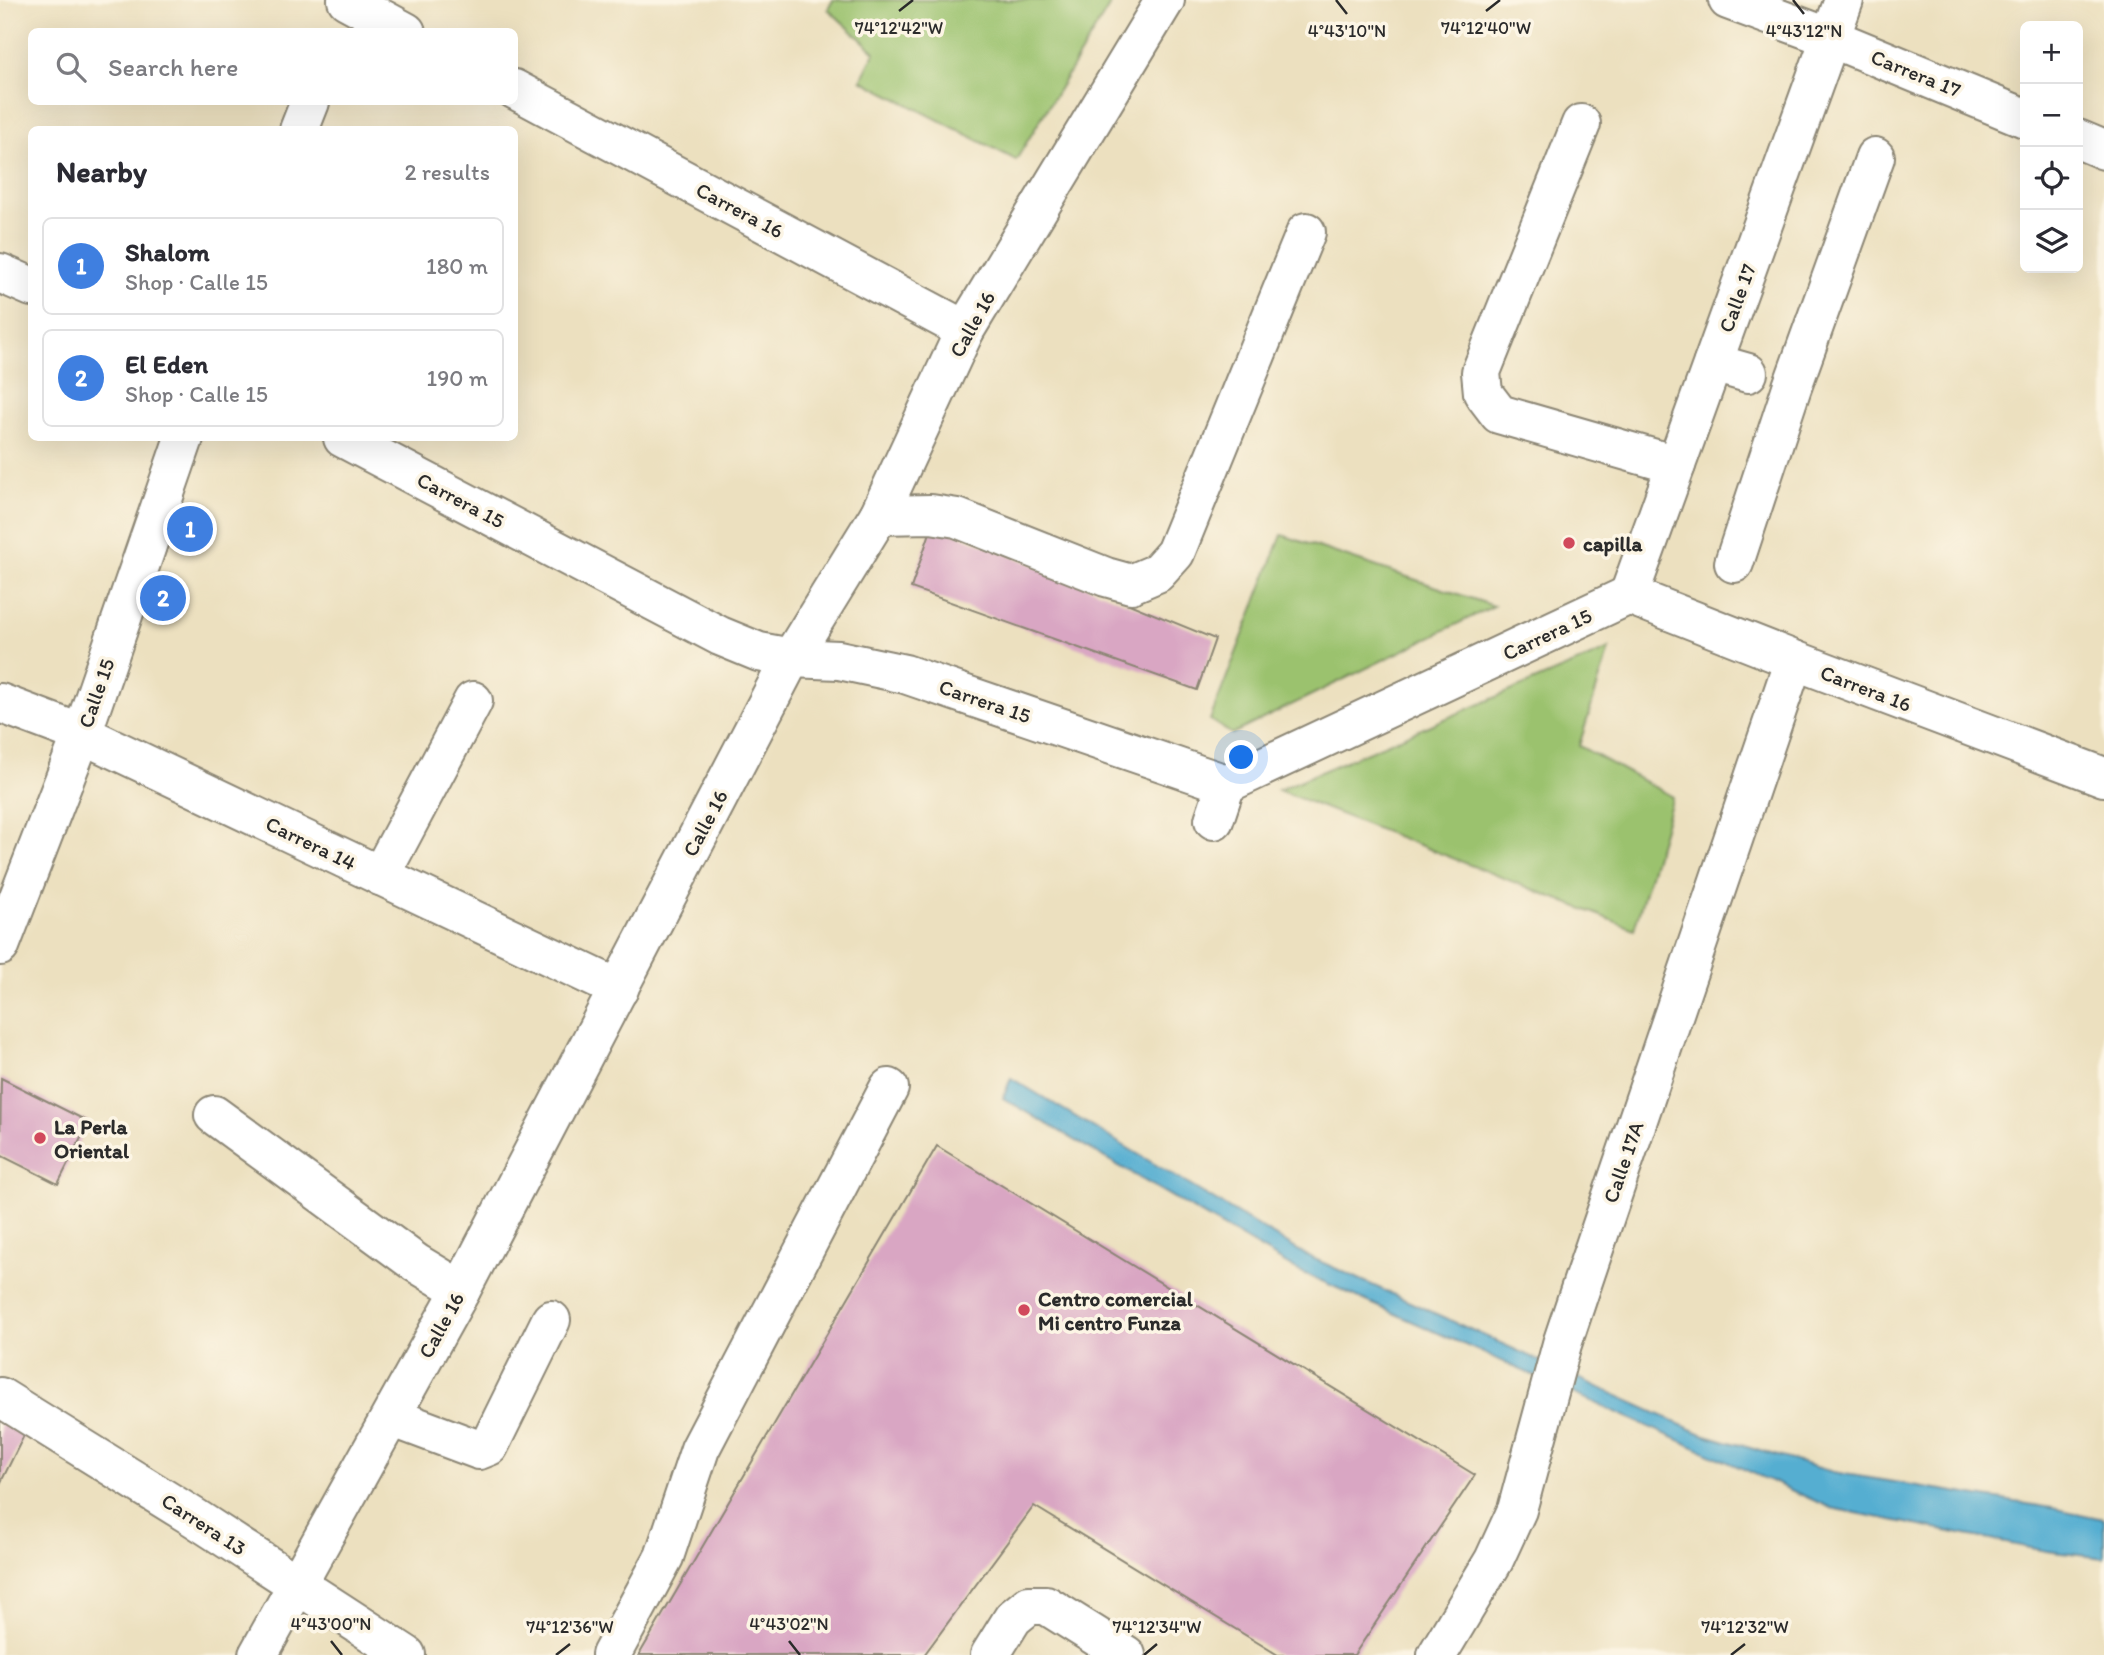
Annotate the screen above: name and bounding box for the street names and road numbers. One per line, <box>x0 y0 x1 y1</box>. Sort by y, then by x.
street label: Carrera 17 <box>1867 44 1965 102</box>
street label: Carrera 16 <box>692 177 788 243</box>
street label: Calle 17 <box>1713 260 1761 336</box>
street label: Calle 16 <box>944 287 1000 361</box>
street label: Carrera 15 <box>413 467 509 533</box>
street label: Carrera 15 <box>1498 603 1596 665</box>
street label: Calle 15 <box>72 655 120 731</box>
street label: Carrera 16 <box>1817 659 1915 717</box>
street label: Carrera 15 <box>936 674 1034 728</box>
street label: Calle 16 <box>677 785 733 861</box>
street label: Carrera 14 <box>262 811 360 876</box>
street label: Calle 17A <box>1597 1117 1649 1206</box>
street label: Calle 16 <box>413 1288 469 1362</box>
street label: Carrera 13 <box>157 1487 251 1561</box>

